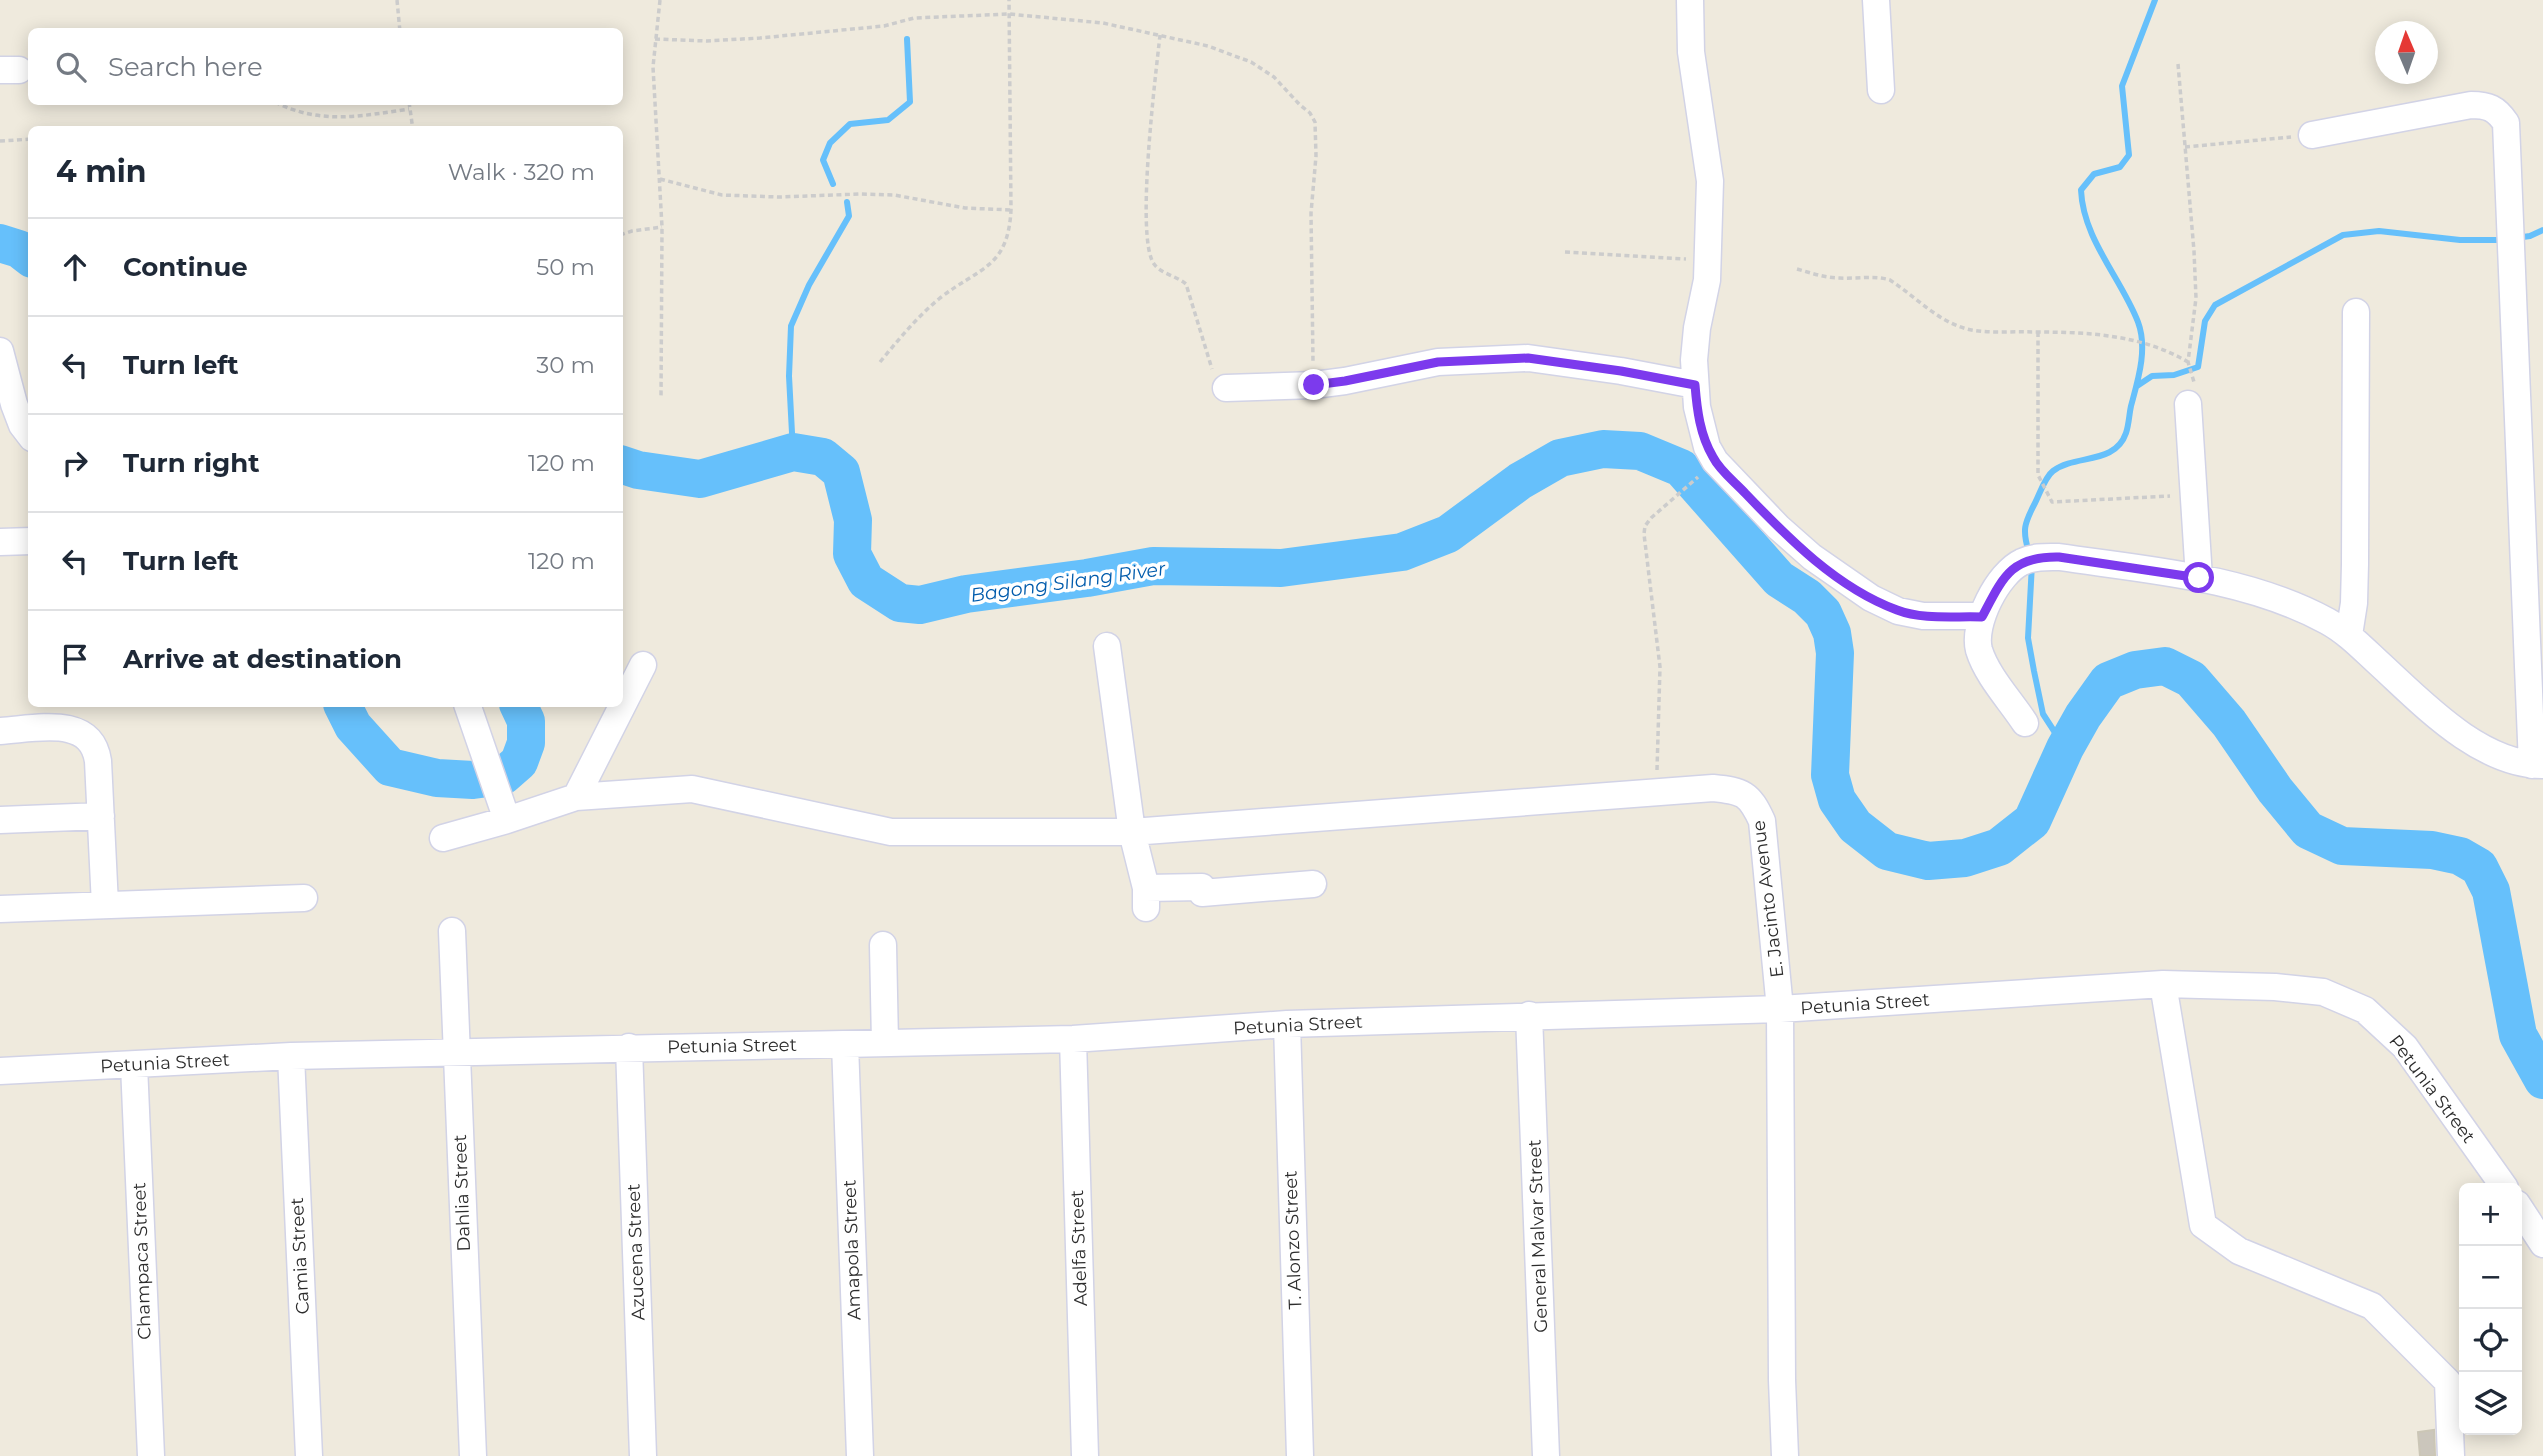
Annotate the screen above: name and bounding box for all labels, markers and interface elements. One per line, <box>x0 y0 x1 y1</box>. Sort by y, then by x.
north arrow <box>2375 21 2438 84</box>
search box <box>28 28 623 105</box>
icon: search <box>52 48 90 86</box>
text: Search here <box>108 51 263 83</box>
text: 4 min <box>56 153 146 190</box>
text: Walk · 320 m <box>448 158 595 186</box>
icon: ahead <box>56 248 94 286</box>
text: Continue <box>123 251 248 283</box>
text: 50 m <box>536 253 595 281</box>
icon: left <box>56 346 94 384</box>
text: Turn left <box>123 349 239 381</box>
text: 30 m <box>536 351 595 379</box>
route end <box>1298 369 1329 400</box>
icon: right <box>56 444 94 482</box>
text: Turn right <box>123 447 259 479</box>
text: 120 m <box>528 449 595 477</box>
icon: left <box>56 542 94 580</box>
text: Turn left <box>123 545 239 577</box>
text: 120 m <box>528 547 595 575</box>
water label: Bagong Silang River <box>969 557 1167 607</box>
route start <box>2183 562 2214 593</box>
icon: arrive <box>56 640 94 678</box>
text: Arrive at destination <box>123 643 402 675</box>
street label: E. Jacinto Avenue <box>1747 819 1789 979</box>
street label: Petunia Street <box>1800 989 1930 1019</box>
street label: Petunia Street <box>1233 1011 1363 1039</box>
street label: Petunia Street <box>2384 1031 2480 1147</box>
street label: Petunia Street <box>667 1034 797 1058</box>
street label: Petunia Street <box>100 1049 230 1077</box>
street label: Dahlia Street <box>449 1134 475 1252</box>
street label: General Malvar Street <box>1524 1139 1552 1333</box>
street label: T. Alonzo Street <box>1280 1170 1306 1310</box>
street label: Amapola Street <box>839 1179 865 1321</box>
street label: Champaca Street <box>128 1182 156 1340</box>
street label: Azucena Street <box>623 1183 649 1321</box>
map controls <box>2459 1183 2522 1435</box>
button: + <box>2459 1183 2522 1246</box>
street label: Adelfa Street <box>1066 1189 1092 1307</box>
street label: Camia Street <box>286 1197 314 1315</box>
button: − <box>2459 1246 2522 1309</box>
button: locate <box>2459 1309 2522 1372</box>
button: layers <box>2459 1372 2522 1435</box>

